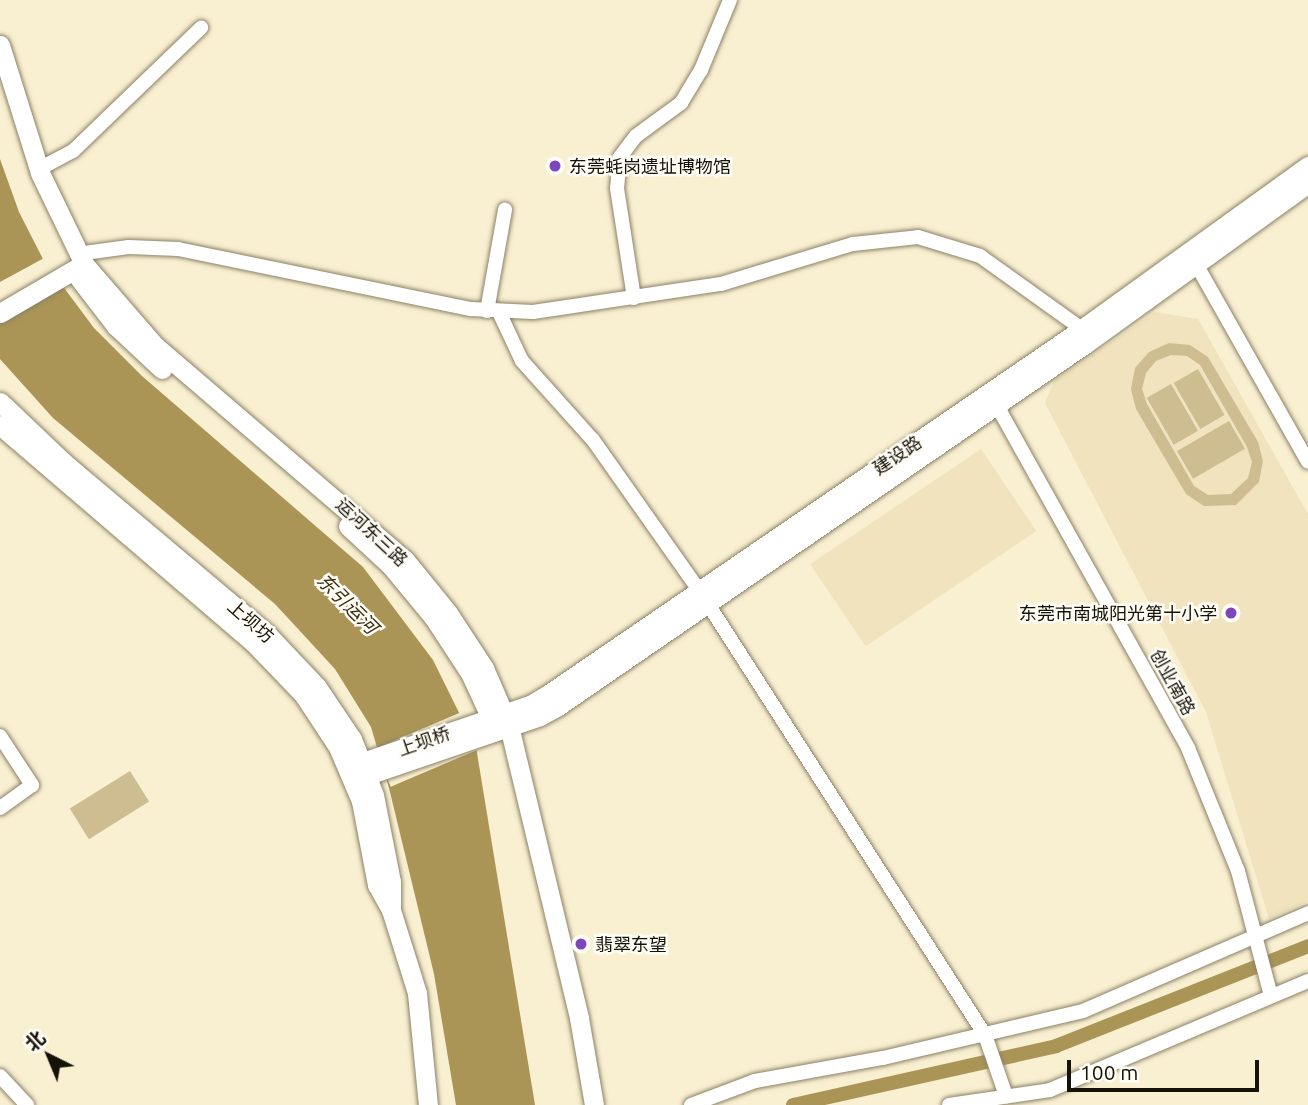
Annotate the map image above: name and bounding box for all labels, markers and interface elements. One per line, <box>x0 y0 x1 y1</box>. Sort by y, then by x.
place label: 东莞蚝岗遗址博物馆 <box>569 155 731 177</box>
marker: 东莞蚝岗遗址博物馆 <box>547 158 563 174</box>
street label: 建设路 <box>869 431 925 479</box>
street label: 运河东三路 <box>332 493 412 571</box>
water label: 东引运河 <box>312 569 382 639</box>
street label: 上坝坊 <box>224 595 278 647</box>
place label: 东莞市南城阳光第十小学 <box>1019 602 1217 624</box>
marker: 东莞市南城阳光第十小学 <box>1223 605 1239 621</box>
street label: 创业南路 <box>1146 645 1200 719</box>
street label: 上坝桥 <box>395 722 453 760</box>
place label: 翡翠东望 <box>595 933 667 955</box>
marker: 翡翠东望 <box>573 936 589 952</box>
north arrow <box>14 1021 84 1091</box>
text: 北 <box>20 1026 49 1055</box>
scale bar <box>1070 1046 1262 1090</box>
text: 100 m <box>1080 1060 1138 1084</box>

